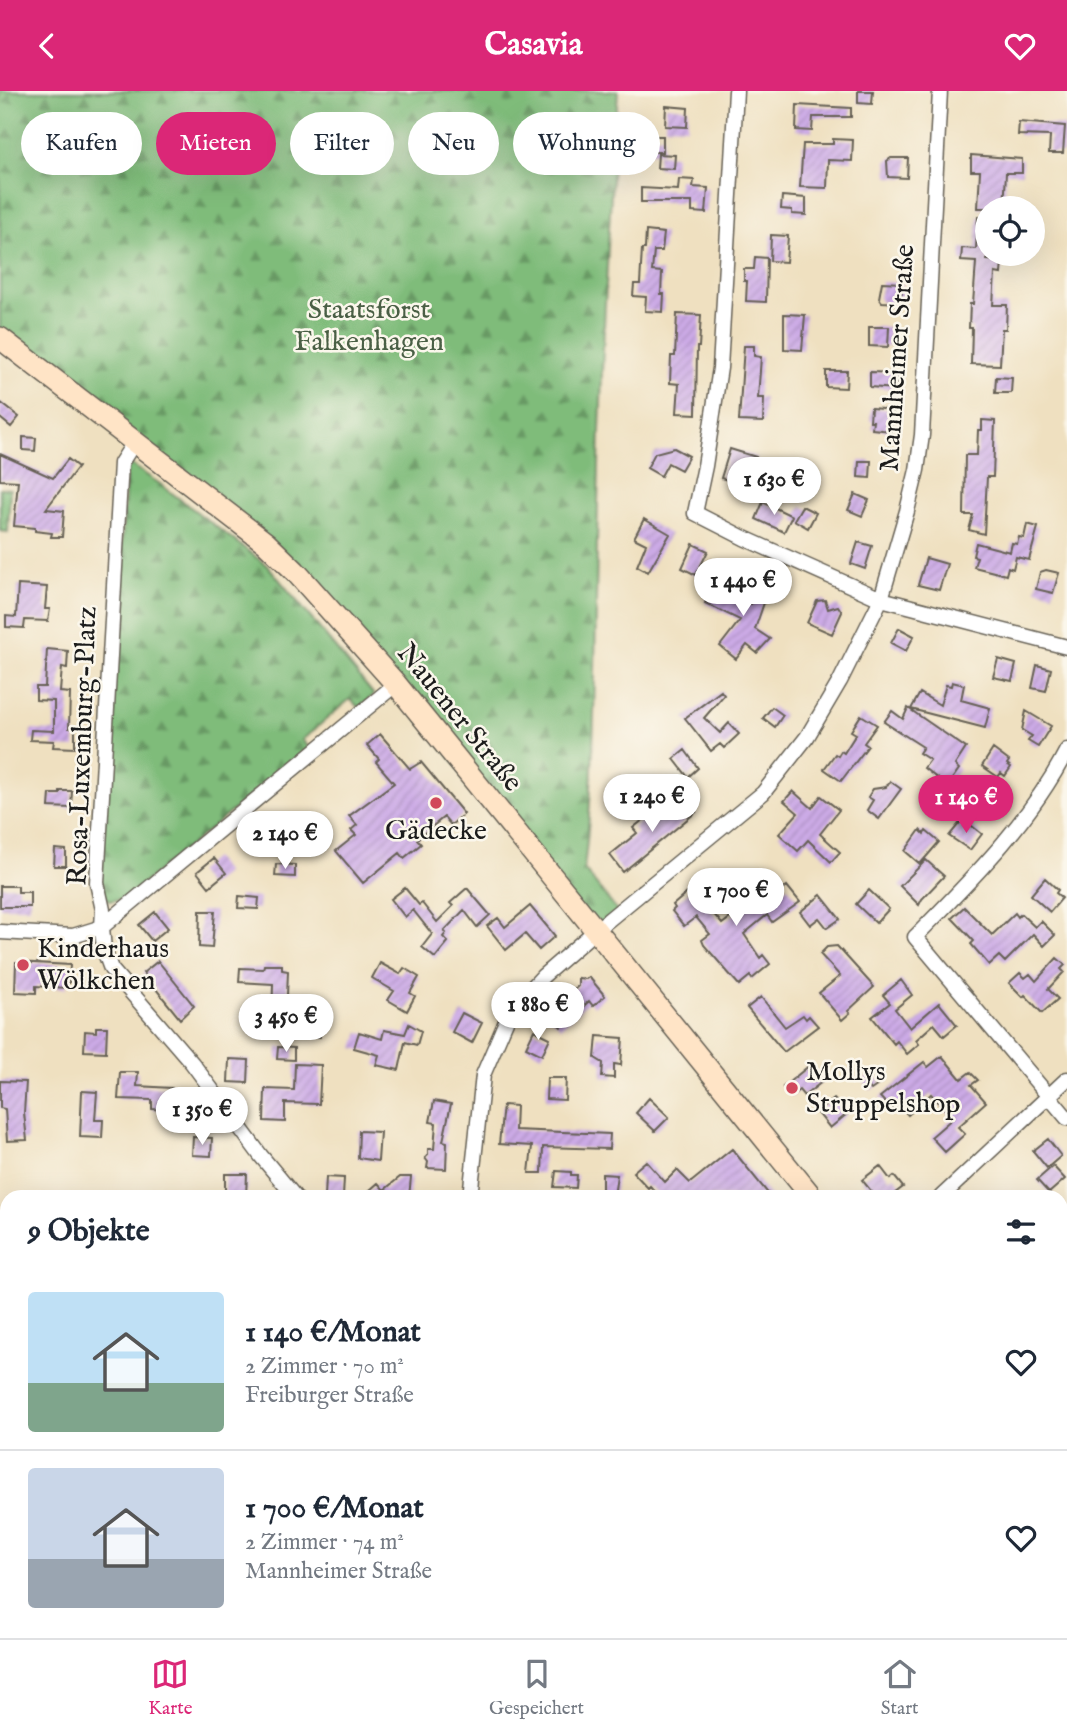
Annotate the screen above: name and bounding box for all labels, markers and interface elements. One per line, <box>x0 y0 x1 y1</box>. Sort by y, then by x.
text: Casavia <box>484 25 583 66</box>
icon: back <box>28 27 66 65</box>
icon: heart <box>1001 27 1039 65</box>
chip: Kaufen <box>21 112 142 175</box>
chip: Mieten <box>156 112 276 175</box>
chip: Filter <box>290 112 394 175</box>
chip: Neu <box>408 112 499 175</box>
chip: Wohnung <box>513 112 660 175</box>
map controls <box>975 196 1045 266</box>
button: locate <box>975 196 1045 266</box>
street label: Mannheimer Straße <box>873 243 923 473</box>
park label: Staatsforst Falkenhagen <box>294 293 444 360</box>
pin: 1 630 € <box>709 457 839 517</box>
text: 1 630 € <box>743 465 805 494</box>
pin: 1 440 € <box>678 559 808 618</box>
text: 1 440 € <box>710 566 776 595</box>
street label: Rosa-Luxemburg-Platz <box>61 606 105 886</box>
street label: Nauener Straße <box>389 637 530 799</box>
pin: 1 240 € <box>587 775 717 834</box>
pin: 1 140 € <box>901 775 1031 835</box>
text: 1 240 € <box>619 782 685 811</box>
text: 1 140 € <box>934 783 998 812</box>
marker: Gädecke <box>428 795 444 811</box>
pin: 2 140 € <box>220 811 350 871</box>
place label: Gädecke <box>385 814 487 849</box>
text: 2 140 € <box>252 819 318 848</box>
pin: 1 700 € <box>671 869 801 928</box>
text: 1 700 € <box>703 876 769 905</box>
place label: Kinderhaus Wölkchen <box>37 932 169 999</box>
marker: Kinderhaus Wölkchen <box>15 957 31 973</box>
pin: 1 880 € <box>473 983 603 1042</box>
text: 1 880 € <box>507 990 569 1019</box>
pin: 3 450 € <box>221 995 351 1054</box>
text: 3 450 € <box>255 1002 317 1031</box>
place label: Mollys Struppelshop <box>806 1055 961 1122</box>
marker: Mollys Struppelshop <box>784 1080 800 1096</box>
pin: 1 350 € <box>137 1087 267 1147</box>
text: 1 350 € <box>172 1095 232 1124</box>
text: 9 Objekte <box>28 1213 149 1251</box>
icon: filters <box>1002 1213 1040 1251</box>
text: 1 140 €/Monat <box>245 1314 421 1352</box>
icon: home <box>84 1320 168 1404</box>
icon: heart <box>1002 1343 1040 1381</box>
text: 2 Zimmer · 70 m² <box>245 1352 404 1381</box>
text: Freiburger Straße <box>245 1381 414 1410</box>
text: 1 700 €/Monat <box>245 1490 424 1528</box>
icon: home <box>84 1496 168 1580</box>
icon: heart <box>1002 1519 1040 1557</box>
text: 2 Zimmer · 74 m² <box>245 1528 404 1557</box>
text: Mannheimer Straße <box>245 1557 432 1586</box>
tab: Karte <box>148 1655 192 1721</box>
tab: Gespeichert <box>489 1655 584 1721</box>
tab: Start <box>881 1655 919 1721</box>

